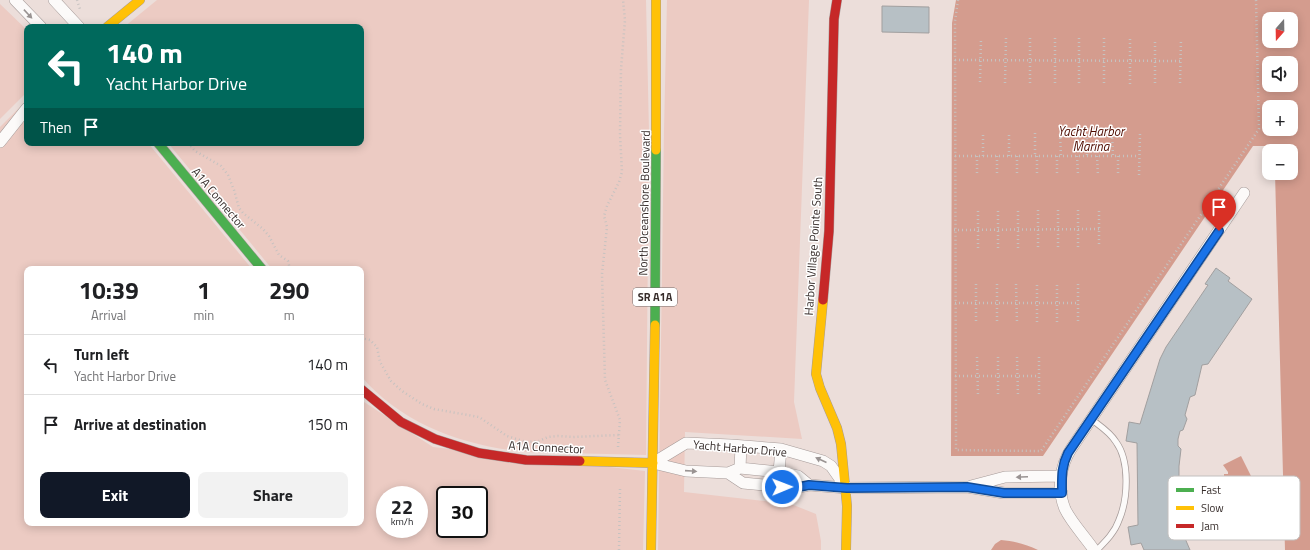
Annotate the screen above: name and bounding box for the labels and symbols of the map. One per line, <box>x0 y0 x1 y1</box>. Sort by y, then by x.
one-way arrow <box>23 9 32 18</box>
north arrow <box>1262 12 1298 48</box>
water label: Yacht Harbor Marina <box>1058 121 1126 156</box>
street label: North Oceanshore Boulevard <box>633 130 655 276</box>
street label: A1A Connector <box>188 163 250 233</box>
street label: Harbor Village Pointe South <box>799 176 827 316</box>
pin <box>1202 190 1236 231</box>
road number: SR A1A <box>633 288 677 306</box>
street label: Yacht Harbor Drive <box>692 434 788 462</box>
street label: A1A Connector <box>508 436 584 458</box>
one-way arrow <box>814 457 826 463</box>
position arrow <box>761 466 803 508</box>
one-way arrow <box>685 467 697 474</box>
one-way arrow <box>1015 474 1028 480</box>
legend <box>1168 476 1300 540</box>
text: Fast <box>1201 482 1221 498</box>
speed limit sign: 30 <box>436 486 488 538</box>
text: Slow <box>1201 500 1224 516</box>
text: Jam <box>1201 518 1219 534</box>

